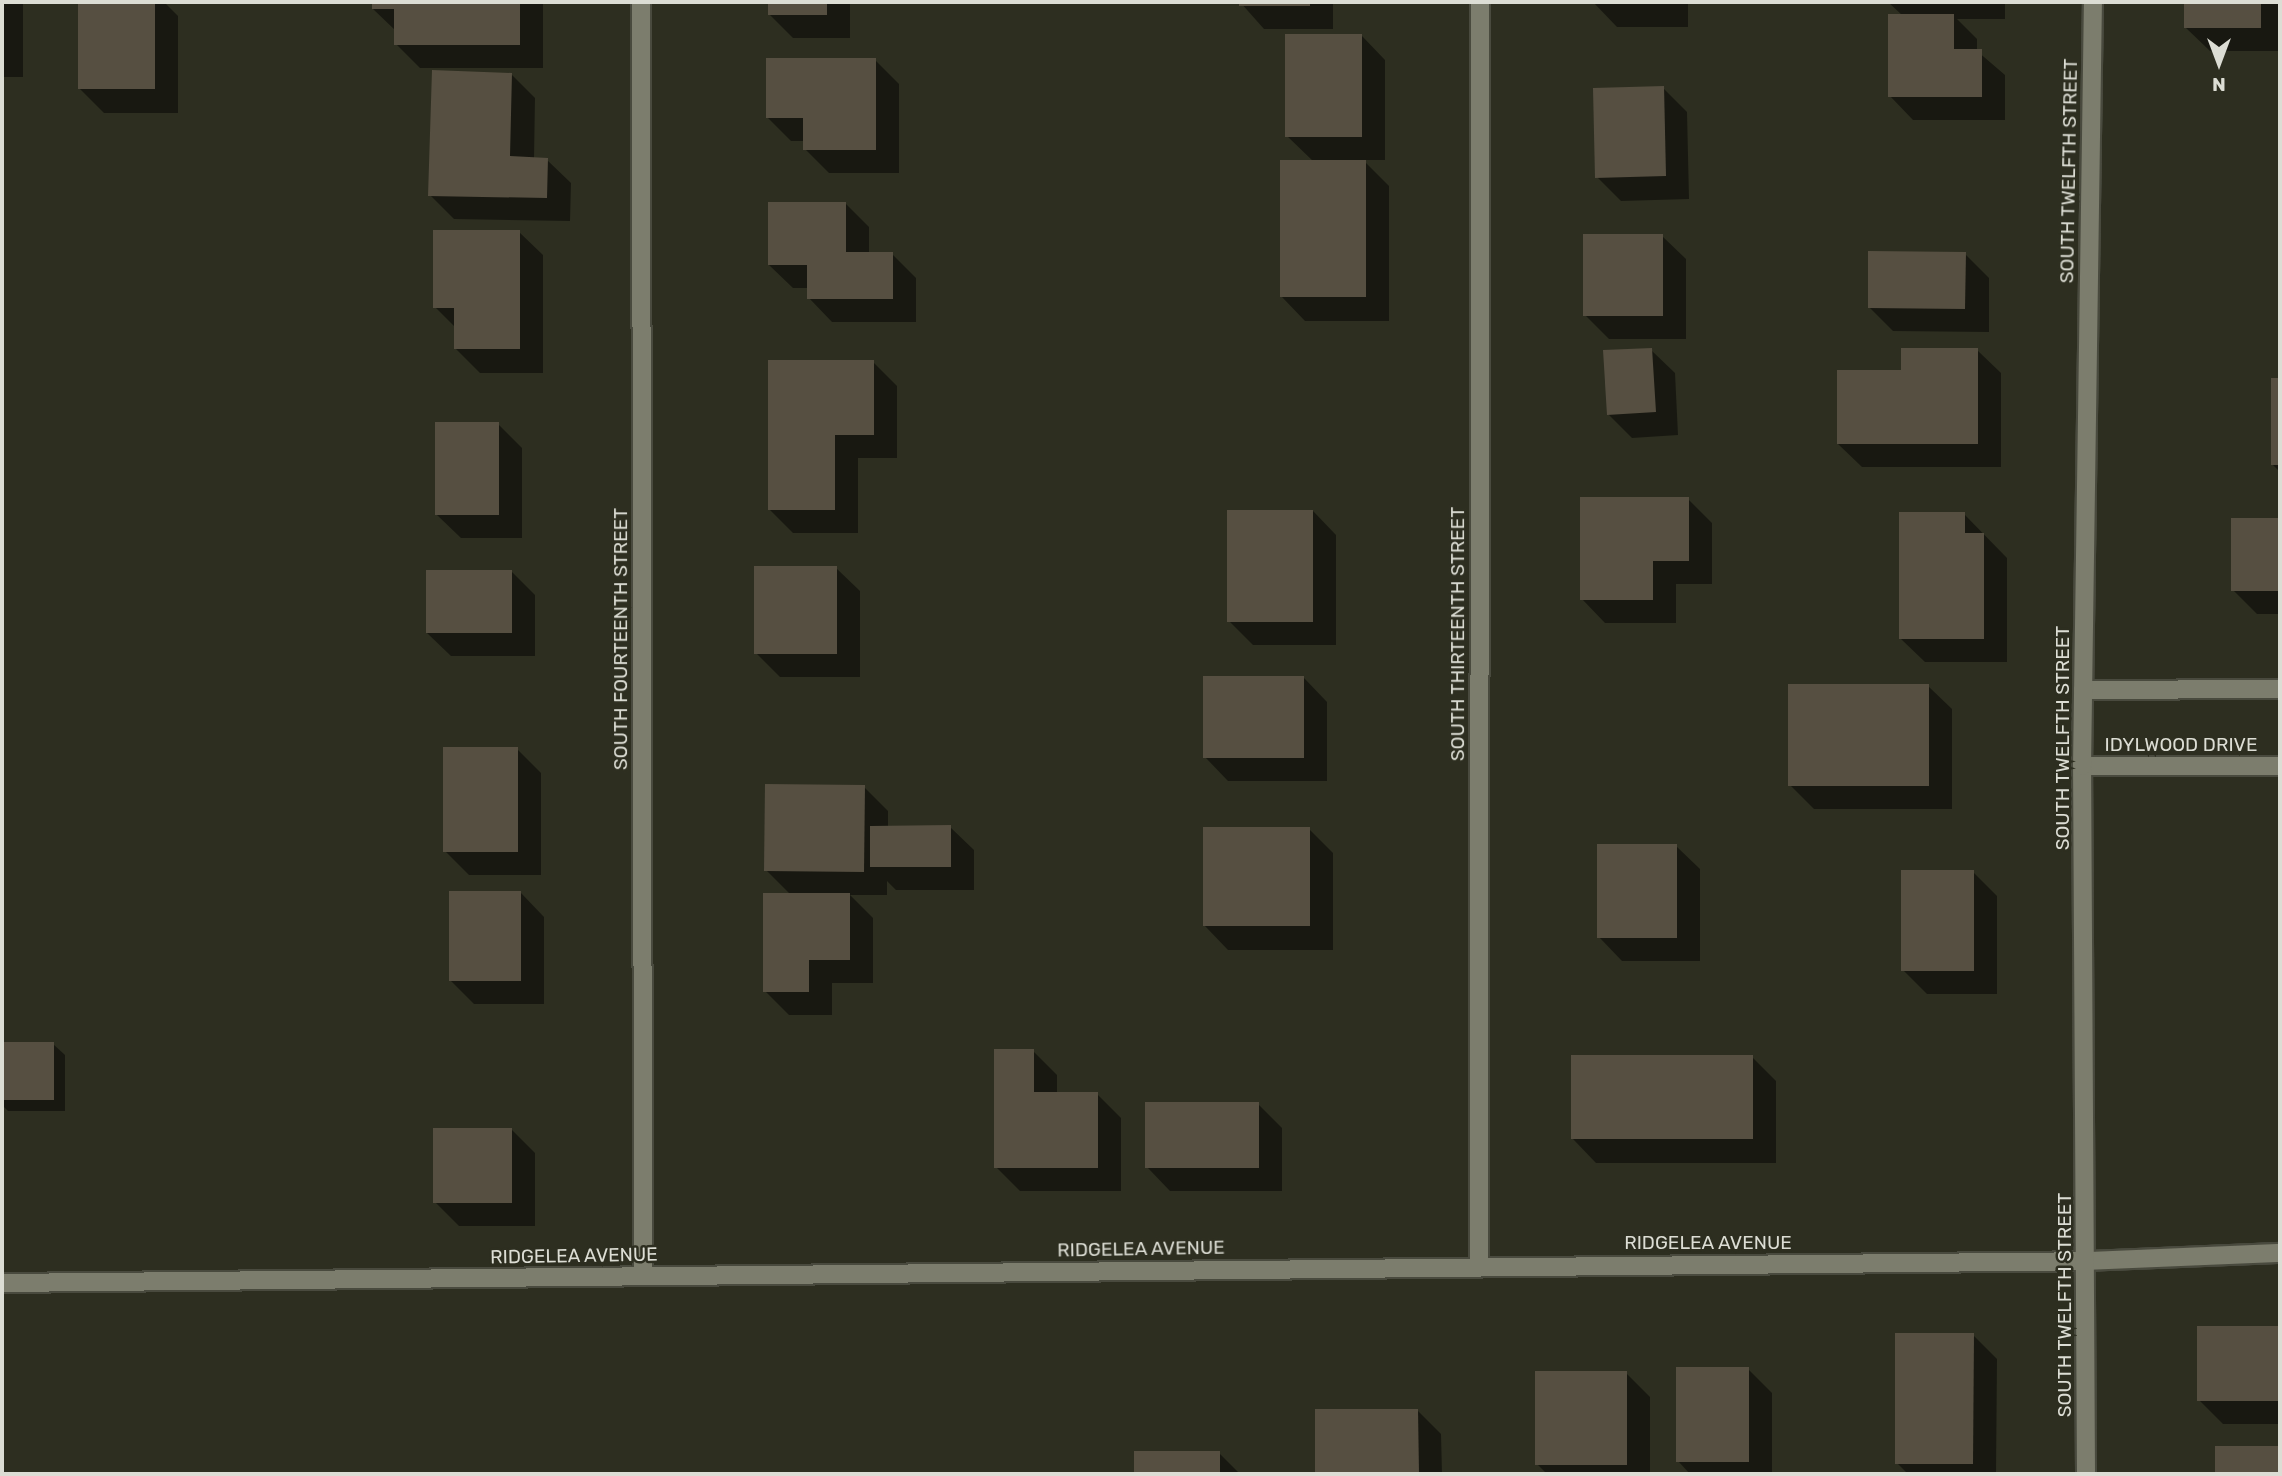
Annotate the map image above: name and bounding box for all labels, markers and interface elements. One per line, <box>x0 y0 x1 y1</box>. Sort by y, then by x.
north arrow <box>2184 28 2254 98</box>
street label: SOUTH TWELFTH STREET <box>2056 58 2082 284</box>
text: N <box>2212 73 2226 96</box>
street label: SOUTH THIRTEENTH STREET <box>1447 507 1469 761</box>
street label: SOUTH FOURTEENTH STREET <box>610 508 632 770</box>
street label: SOUTH TWELFTH STREET <box>2052 625 2074 851</box>
street label: IDYLWOOD DRIVE <box>2104 734 2258 756</box>
street label: SOUTH TWELFTH STREET <box>2054 1192 2076 1418</box>
street label: RIDGELEA AVENUE <box>1624 1232 1792 1254</box>
street label: RIDGELEA AVENUE <box>1057 1236 1225 1262</box>
street label: RIDGELEA AVENUE <box>490 1243 658 1269</box>

